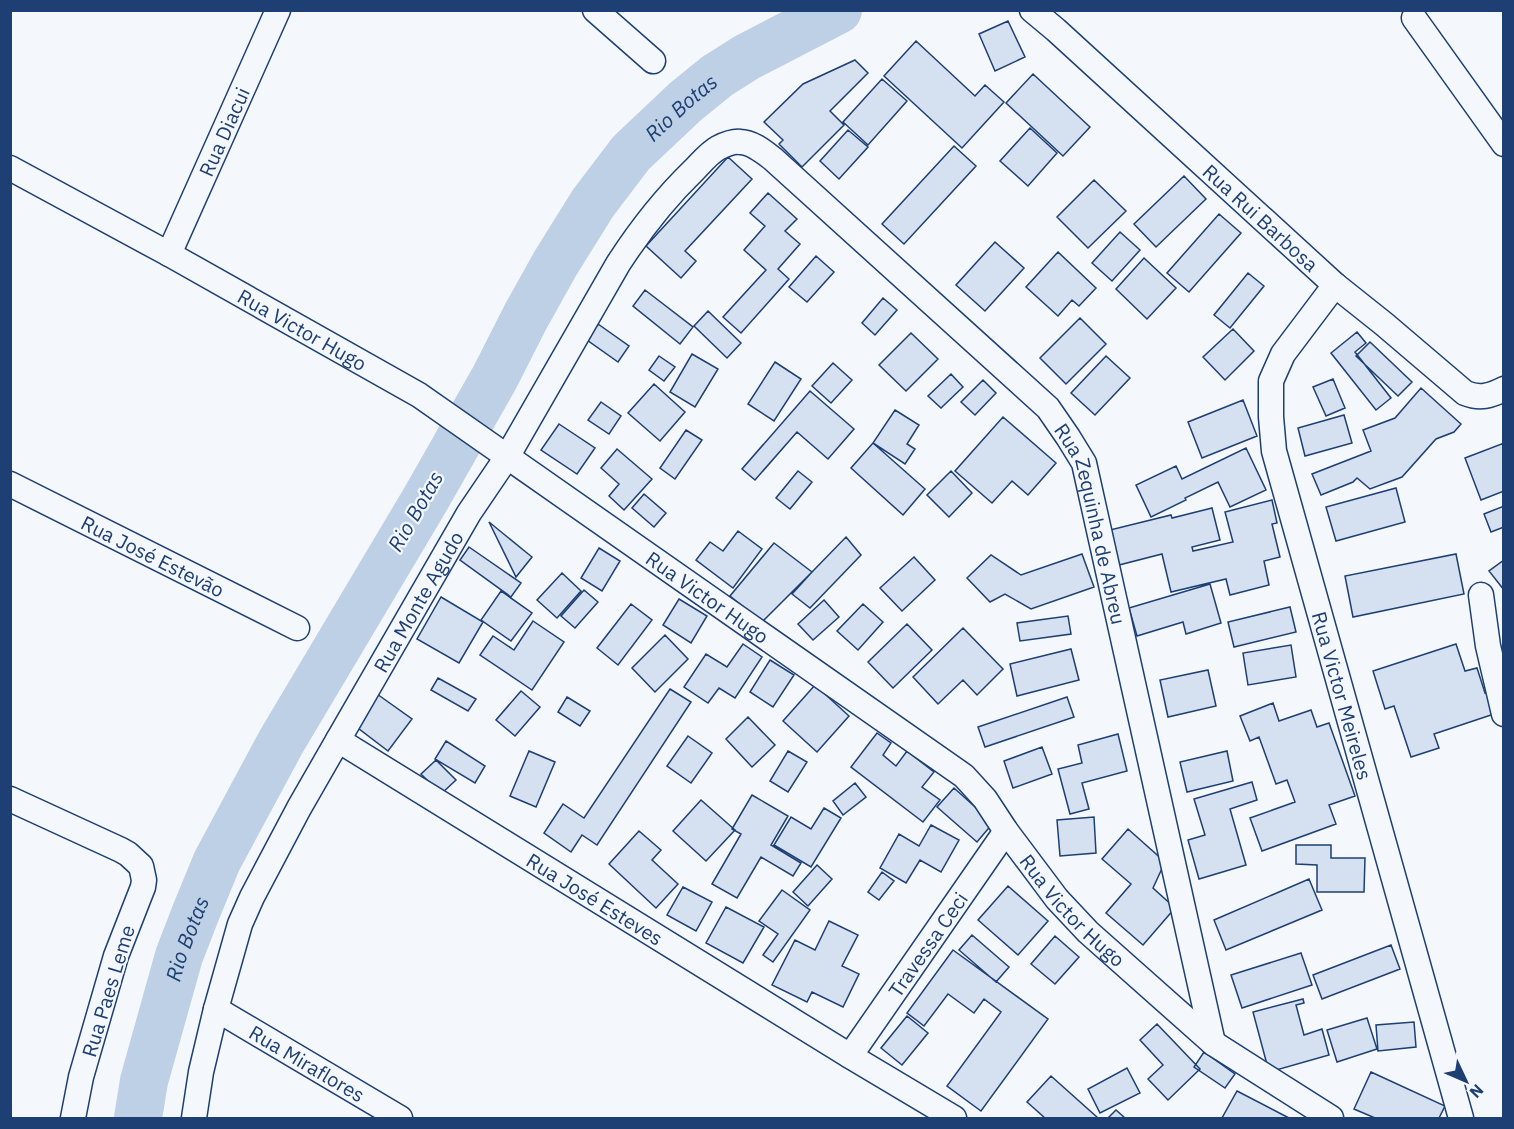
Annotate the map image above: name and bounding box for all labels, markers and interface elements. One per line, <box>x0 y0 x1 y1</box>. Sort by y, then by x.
water label: Rio Botas <box>638 67 723 147</box>
street label: Rua Diacui <box>192 83 255 181</box>
street label: Rua Rui Barbosa <box>1197 158 1325 277</box>
street label: Rua Victor Hugo <box>233 282 372 376</box>
street label: Rua Zequinha de Abreu <box>1049 418 1133 627</box>
water label: Rio Botas <box>381 466 449 556</box>
street label: Rua José Estevão <box>77 508 229 603</box>
street label: Rua Monte Agudo <box>367 526 469 677</box>
street label: Rua Victor Hugo <box>641 544 775 649</box>
street label: Rua Victor Meireles <box>1306 608 1379 783</box>
street label: Rua José Esteves <box>522 846 668 951</box>
street label: Rua Victor Hugo <box>1014 848 1131 972</box>
street label: Travessa Ceci <box>882 886 973 1002</box>
water label: Rio Botas <box>159 892 215 984</box>
street label: Rua Paes Leme <box>75 922 141 1060</box>
street label: Rua Miraflores <box>244 1018 370 1108</box>
north arrow <box>1436 1051 1496 1111</box>
text: N <box>1466 1080 1488 1103</box>

